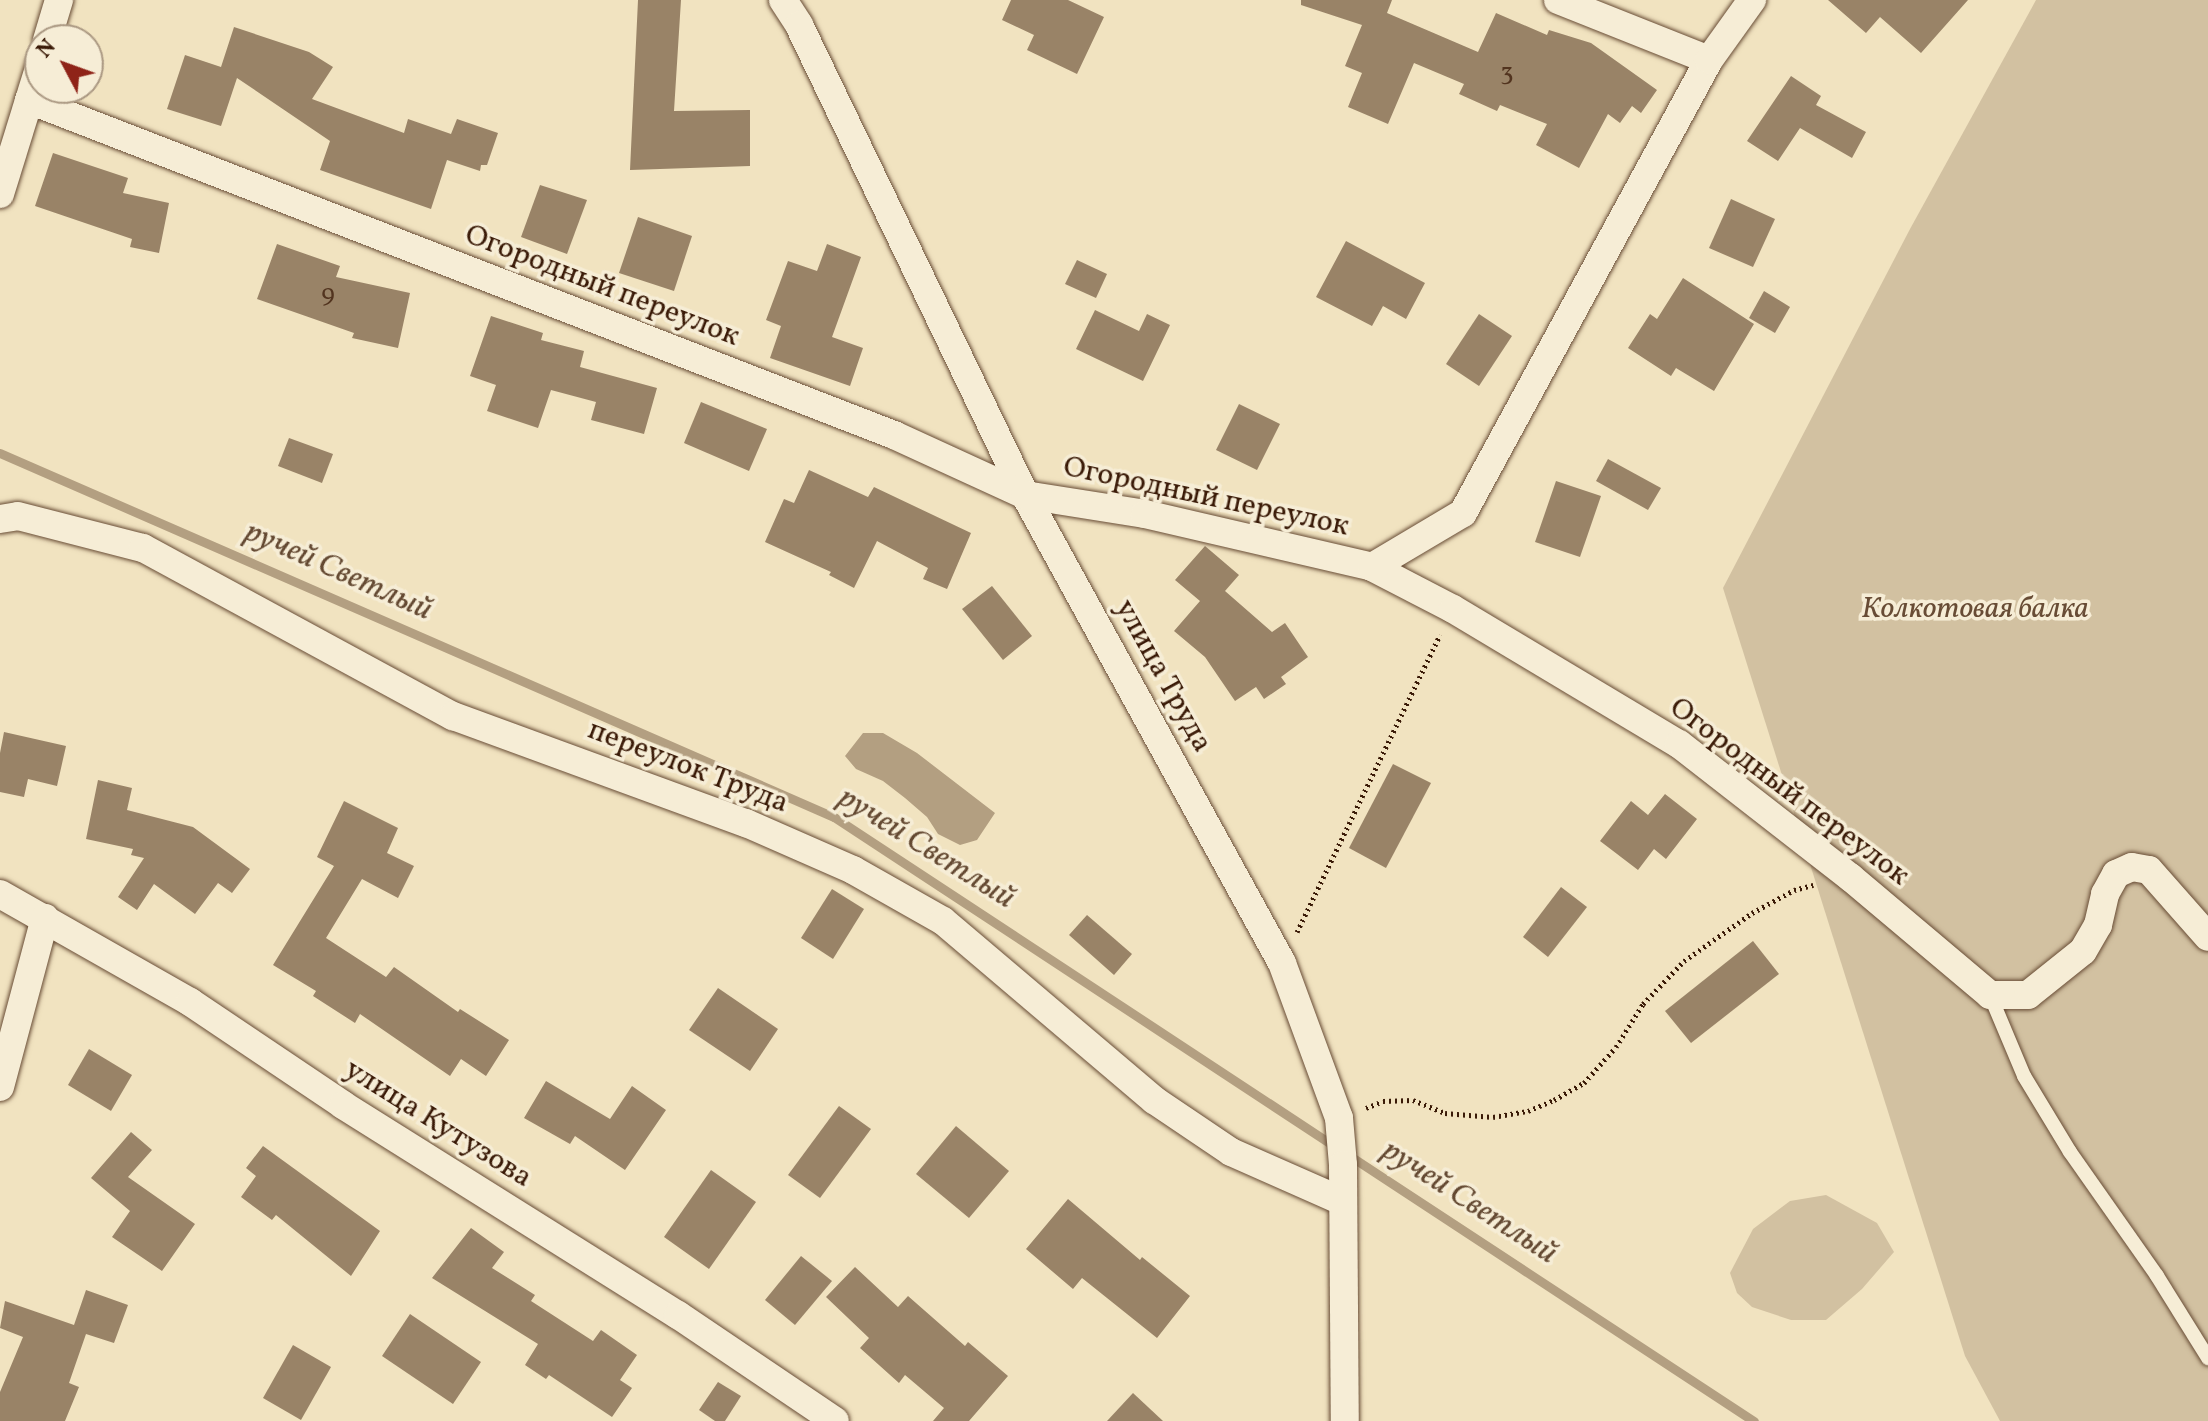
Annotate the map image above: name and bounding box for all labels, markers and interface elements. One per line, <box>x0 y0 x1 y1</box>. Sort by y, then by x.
north arrow <box>24 24 104 104</box>
text: N <box>30 33 64 65</box>
house number: 3 <box>1500 58 1514 90</box>
street label: Огородный переулок <box>460 217 744 355</box>
house number: 9 <box>321 279 335 311</box>
street label: Огородный переулок <box>1060 449 1352 545</box>
water label: ручей Светлый <box>238 514 438 630</box>
park label: Колкотовая балка <box>1861 591 2089 627</box>
street label: улица Труда <box>1106 593 1220 759</box>
street label: Огородный переулок <box>1662 690 1916 894</box>
street label: переулок Труда <box>582 712 794 822</box>
water label: ручей Светлый <box>830 779 1022 919</box>
street label: улица Кутузова <box>338 1052 538 1196</box>
water label: ручей Светлый <box>1374 1132 1564 1274</box>

